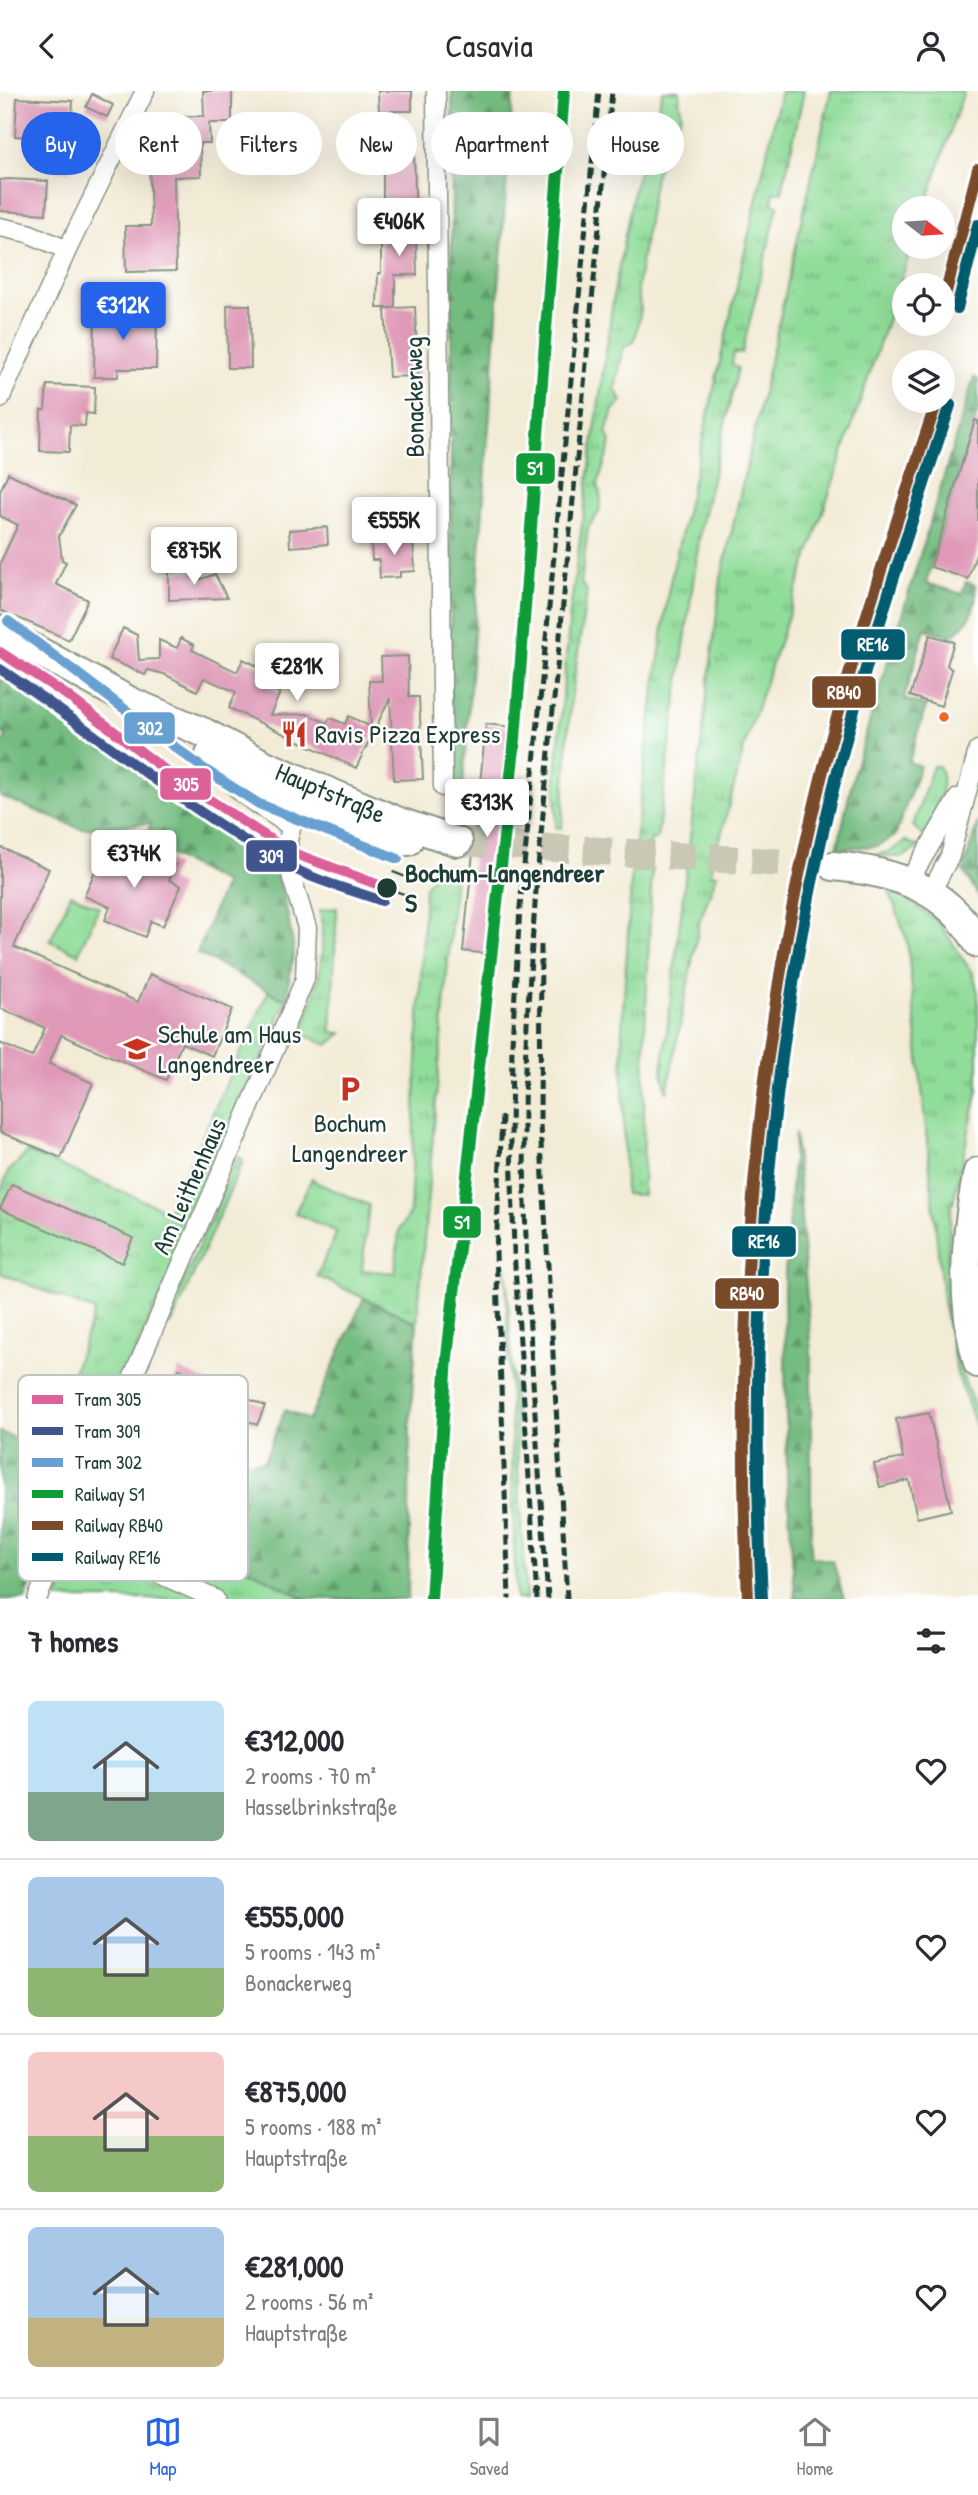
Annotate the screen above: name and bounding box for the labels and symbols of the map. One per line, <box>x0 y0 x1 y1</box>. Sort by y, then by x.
north arrow <box>892 196 956 259</box>
pin: €406K <box>350 199 448 258</box>
pin: €312K <box>74 282 172 342</box>
street label: Bonackerweg <box>395 336 432 458</box>
line badge: S1 <box>515 452 556 485</box>
text: S1 <box>527 455 543 481</box>
pin: €555K <box>345 497 443 557</box>
pin: €875K <box>145 527 243 587</box>
line badge: RE16 <box>840 628 906 661</box>
text: RE16 <box>857 631 889 657</box>
pin: €281K <box>248 643 346 703</box>
line badge: RB40 <box>811 675 877 709</box>
text: RB40 <box>827 679 861 705</box>
unlabelled marker <box>937 710 951 724</box>
line badge: 302 <box>123 711 176 745</box>
text: 302 <box>137 715 163 741</box>
place label: Ravis Pizza Express <box>315 716 501 751</box>
restaurant icon: Ravis Pizza Express <box>279 719 309 749</box>
street label: Hauptstraße <box>270 754 391 831</box>
line badge: 305 <box>159 767 212 801</box>
text: 305 <box>173 771 199 797</box>
pin: €313K <box>438 779 536 839</box>
pin: €374K <box>85 831 183 890</box>
line badge: 309 <box>245 839 298 873</box>
text: 309 <box>259 843 283 869</box>
place label: Bochum-Langendreer S <box>405 855 605 920</box>
marker: Bochum-Langendreer S <box>375 876 399 900</box>
place label: Schule am Haus Langendreer <box>158 1016 301 1081</box>
school or university icon: Schule am Haus Langendreer <box>122 1034 152 1064</box>
parking icon: Bochum Langendreer <box>335 1074 365 1104</box>
place label: Bochum Langendreer <box>292 1105 408 1170</box>
street label: Am Leithenhaus <box>143 1112 234 1259</box>
line badge: S1 <box>442 1205 482 1239</box>
text: S1 <box>454 1209 470 1235</box>
line badge: RE16 <box>731 1225 797 1258</box>
text: RE16 <box>748 1228 780 1254</box>
line badge: RB40 <box>714 1277 780 1310</box>
text: RB40 <box>730 1280 764 1306</box>
legend <box>18 1375 248 1581</box>
text: Tram 305 <box>75 1386 141 1412</box>
text: Tram 309 <box>75 1418 140 1444</box>
text: Tram 302 <box>75 1449 142 1475</box>
text: Railway S1 <box>75 1481 145 1507</box>
text: Railway RB40 <box>75 1512 163 1538</box>
text: Railway RE16 <box>75 1544 161 1570</box>

